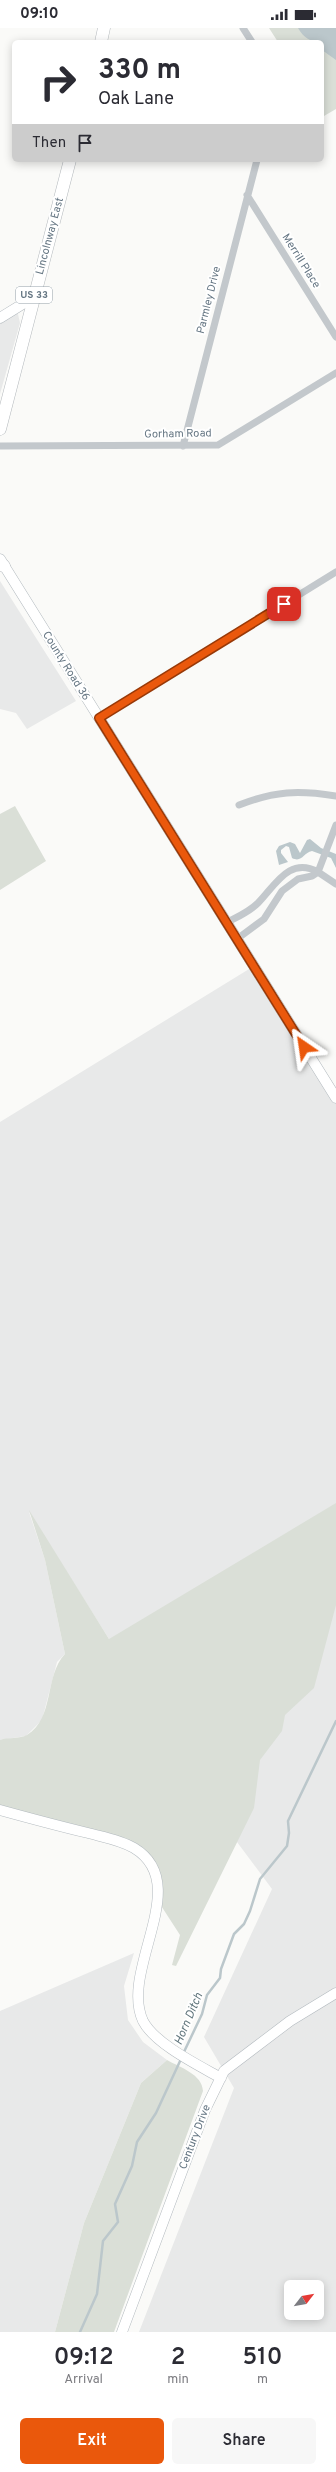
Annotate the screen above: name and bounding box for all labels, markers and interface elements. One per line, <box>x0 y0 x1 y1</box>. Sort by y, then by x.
text: 09:10 <box>20 5 59 24</box>
text: 330 m <box>98 53 181 89</box>
icon: right <box>32 56 84 108</box>
text: Oak Lane <box>98 88 174 111</box>
icon: arrive <box>74 132 96 154</box>
text: Then <box>32 134 66 153</box>
street label: Lincolnway East <box>33 196 67 276</box>
street label: Merrill Place <box>279 231 323 291</box>
street label: Parmley Drive <box>194 265 224 335</box>
road number: US 33 <box>16 287 52 303</box>
street label: Gorham Road <box>144 426 212 442</box>
pin <box>267 587 301 621</box>
icon: arrive <box>273 593 295 615</box>
street label: County Road 36 <box>39 629 93 703</box>
position arrow <box>283 1026 325 1068</box>
water label: Horn Ditch <box>171 1990 207 2048</box>
street label: Century Drive <box>176 2103 214 2171</box>
north arrow <box>284 2280 324 2320</box>
map controls <box>284 2280 324 2320</box>
text: 09:12 <box>54 2343 114 2373</box>
text: 2 <box>171 2343 185 2373</box>
text: 510 <box>243 2343 282 2373</box>
text: Arrival <box>64 2372 103 2388</box>
text: min <box>167 2372 189 2388</box>
text: m <box>257 2372 268 2388</box>
button: Exit <box>20 2418 164 2464</box>
button: Share <box>172 2418 316 2464</box>

